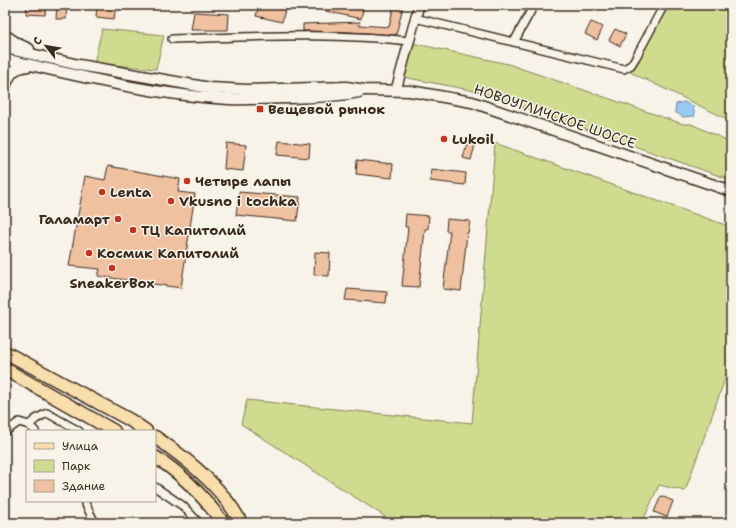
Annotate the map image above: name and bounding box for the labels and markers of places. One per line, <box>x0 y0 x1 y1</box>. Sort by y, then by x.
place label: Вещевой рынок <box>268 100 385 118</box>
marker: Вещевой рынок <box>255 104 265 114</box>
place label: Lukoil <box>452 130 495 148</box>
marker: Lukoil <box>439 134 449 144</box>
place label: Четыре лапы <box>195 172 291 190</box>
marker: Четыре лапы <box>182 176 192 186</box>
place label: Lenta <box>110 183 152 201</box>
marker: Lenta <box>97 187 107 197</box>
place label: Vkusno i tochka <box>179 192 297 210</box>
marker: Vkusno i tochka <box>166 196 176 206</box>
place label: Галамарт <box>39 210 111 228</box>
marker: Галамарт <box>113 214 123 224</box>
place label: ТЦ Капитолий <box>141 221 246 239</box>
marker: ТЦ Капитолий <box>128 225 138 235</box>
place label: Космик Капитолий <box>97 244 239 262</box>
marker: Космик Капитолий <box>84 248 94 258</box>
marker: SneakerBox <box>107 263 117 273</box>
place label: SneakerBox <box>69 274 155 292</box>

